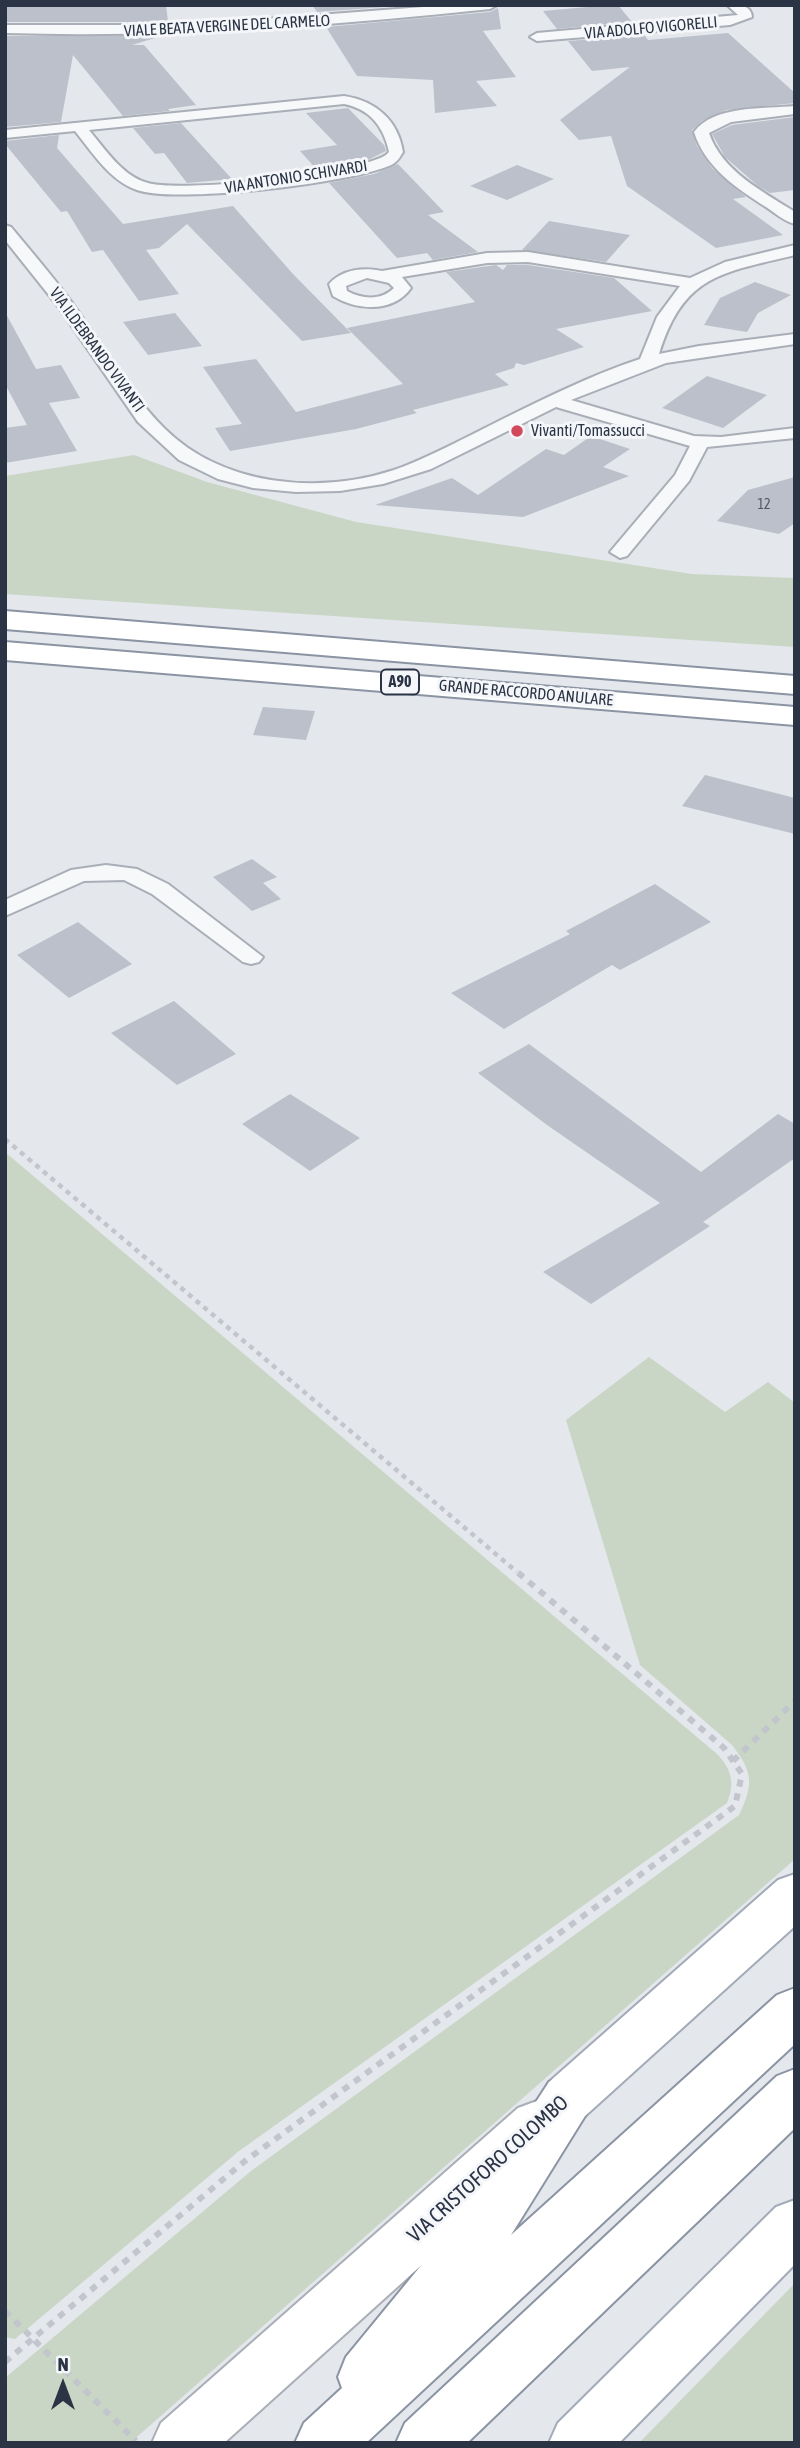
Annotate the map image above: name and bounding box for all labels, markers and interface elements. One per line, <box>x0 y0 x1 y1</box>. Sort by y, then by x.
street label: VIALE BEATA VERGINE DEL CARMELO <box>123 11 331 41</box>
street label: VIA ADOLFO VIGORELLI <box>584 13 718 43</box>
street label: VIA ANTONIO SCHIVARDI <box>223 156 369 198</box>
street label: VIA ILDEBRANDO VIVANTI <box>45 284 149 416</box>
place label: Vivanti/Tomassucci <box>531 421 645 441</box>
marker: Vivanti/Tomassucci <box>509 423 525 439</box>
house number: 12 <box>757 497 771 513</box>
road number: A90 <box>381 670 419 694</box>
street label: GRANDE RACCORDO ANULARE <box>438 676 614 710</box>
street label: VIA CRISTOFORO COLOMBO <box>402 2090 574 2248</box>
north arrow <box>28 2350 98 2420</box>
text: N <box>57 2353 69 2375</box>

